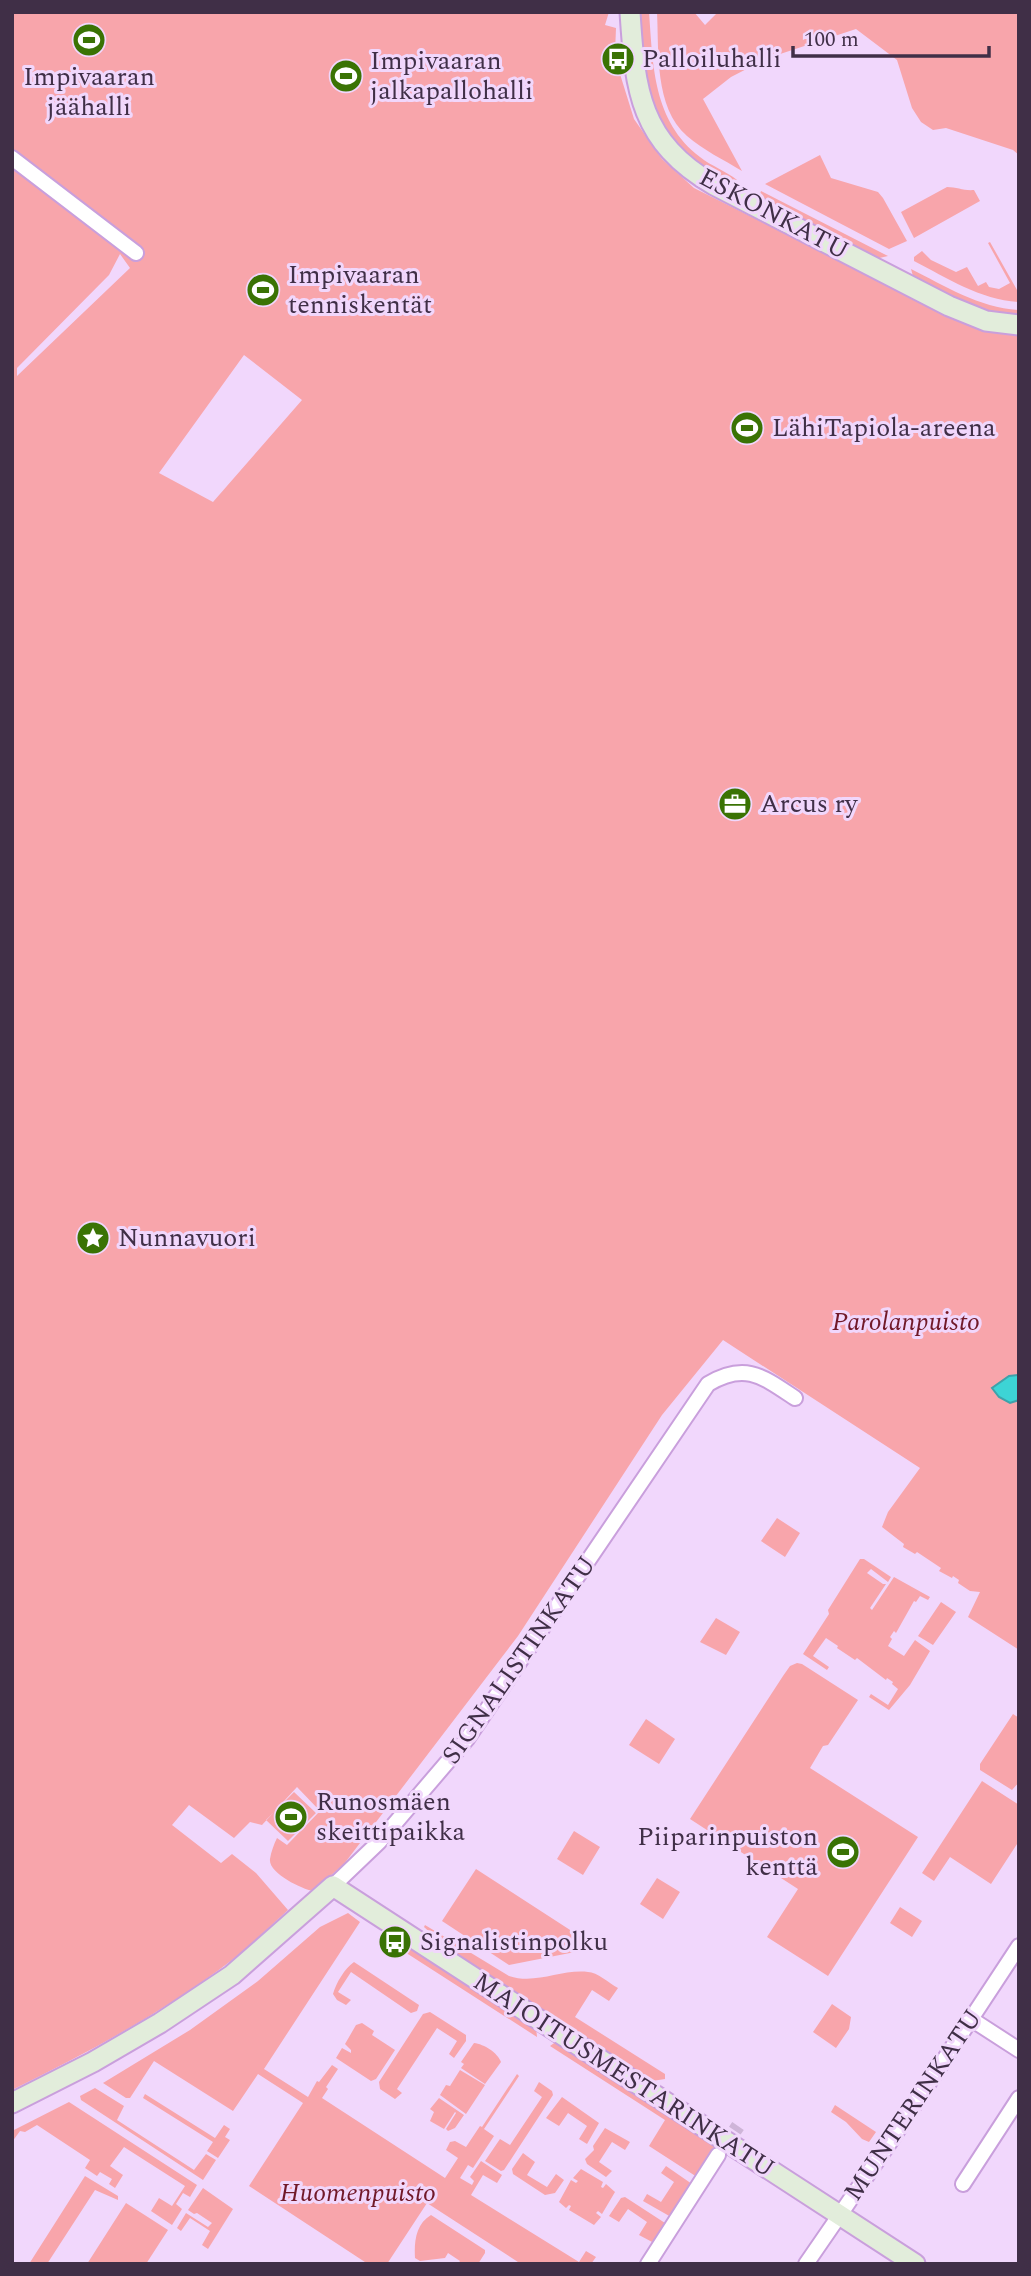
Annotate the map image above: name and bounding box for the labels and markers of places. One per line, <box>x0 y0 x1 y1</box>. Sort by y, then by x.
sports icon: Impivaaran jäähalli <box>70 21 108 59</box>
place label: Palloiluhalli <box>642 39 781 79</box>
bus stop icon: Palloiluhalli <box>599 40 637 78</box>
place label: Impivaaran jalkapallohalli <box>370 41 533 111</box>
place label: Impivaaran jäähalli <box>23 57 155 127</box>
sports icon: Impivaaran jalkapallohalli <box>327 57 365 95</box>
place label: Impivaaran tenniskentät <box>288 255 432 325</box>
sports icon: Impivaaran tenniskentät <box>244 271 282 309</box>
place label: LähiTapiola-areena <box>772 408 996 448</box>
sports icon: LähiTapiola-areena <box>728 409 766 447</box>
place label: Arcus ry <box>760 784 859 824</box>
office icon: Arcus ry <box>716 785 754 823</box>
place label: Nunnavuori <box>118 1218 256 1258</box>
place icon: Nunnavuori <box>74 1219 112 1257</box>
place label: Runosmäen skeittipaikka <box>316 1782 466 1852</box>
sports icon: Runosmäen skeittipaikka <box>272 1798 310 1836</box>
place label: Piiparinpuiston kenttä <box>637 1817 818 1887</box>
sports icon: Piiparinpuiston kenttä <box>824 1833 862 1871</box>
place label: Signalistinpolku <box>420 1922 608 1962</box>
bus stop icon: Signalistinpolku <box>376 1923 414 1961</box>

